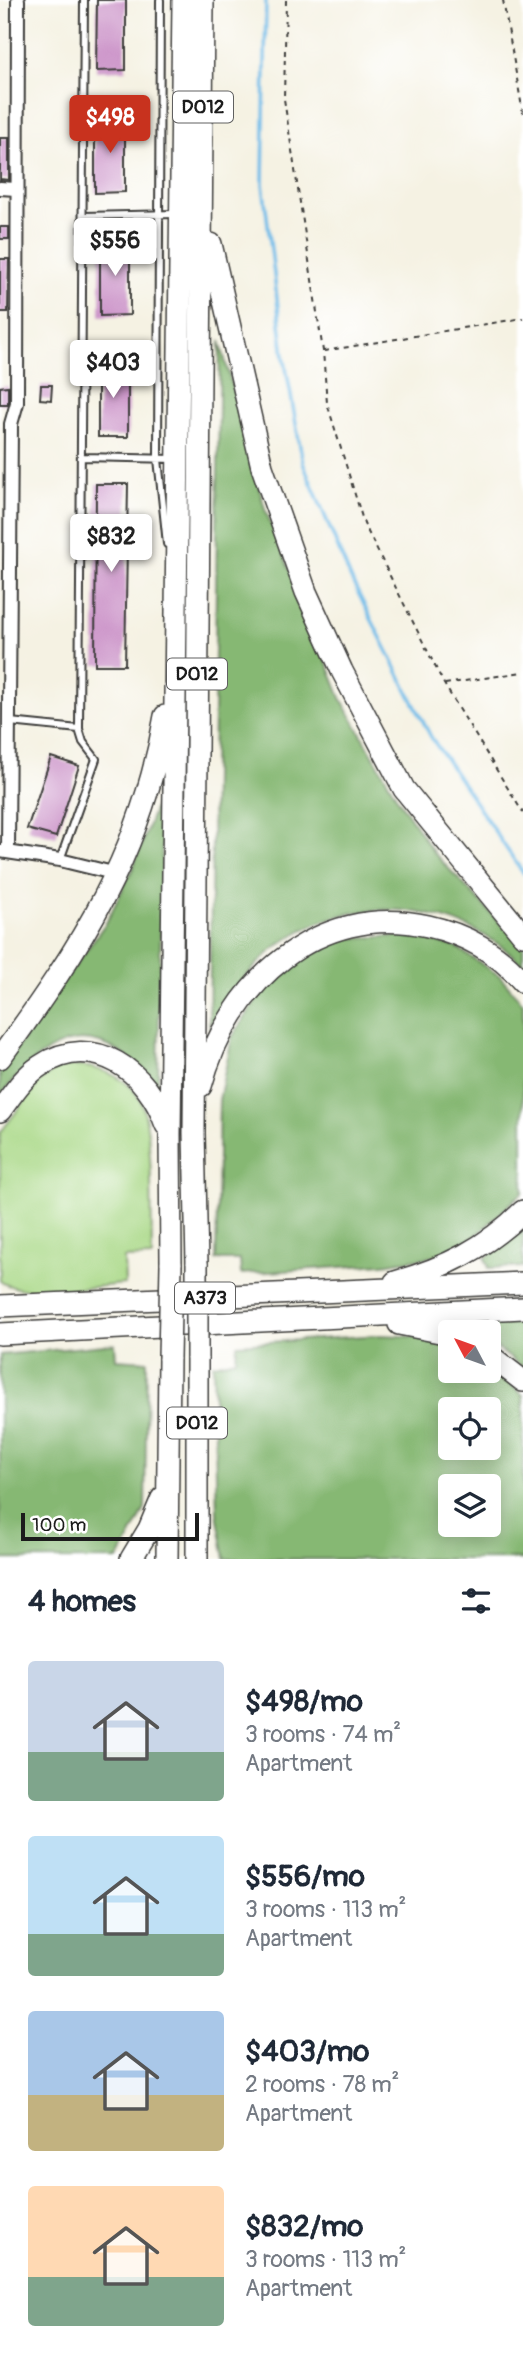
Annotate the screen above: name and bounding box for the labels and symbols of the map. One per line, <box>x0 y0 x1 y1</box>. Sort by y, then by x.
road number: D012 <box>173 92 233 122</box>
pin: $498 <box>69 96 151 155</box>
pin: $556 <box>74 218 156 278</box>
pin: $403 <box>72 340 154 400</box>
pin: $832 <box>70 514 152 574</box>
road number: D012 <box>167 659 227 690</box>
road number: A373 <box>175 1282 235 1314</box>
north arrow <box>438 1320 500 1382</box>
road number: D012 <box>167 1408 227 1438</box>
scale bar <box>21 1510 200 1542</box>

